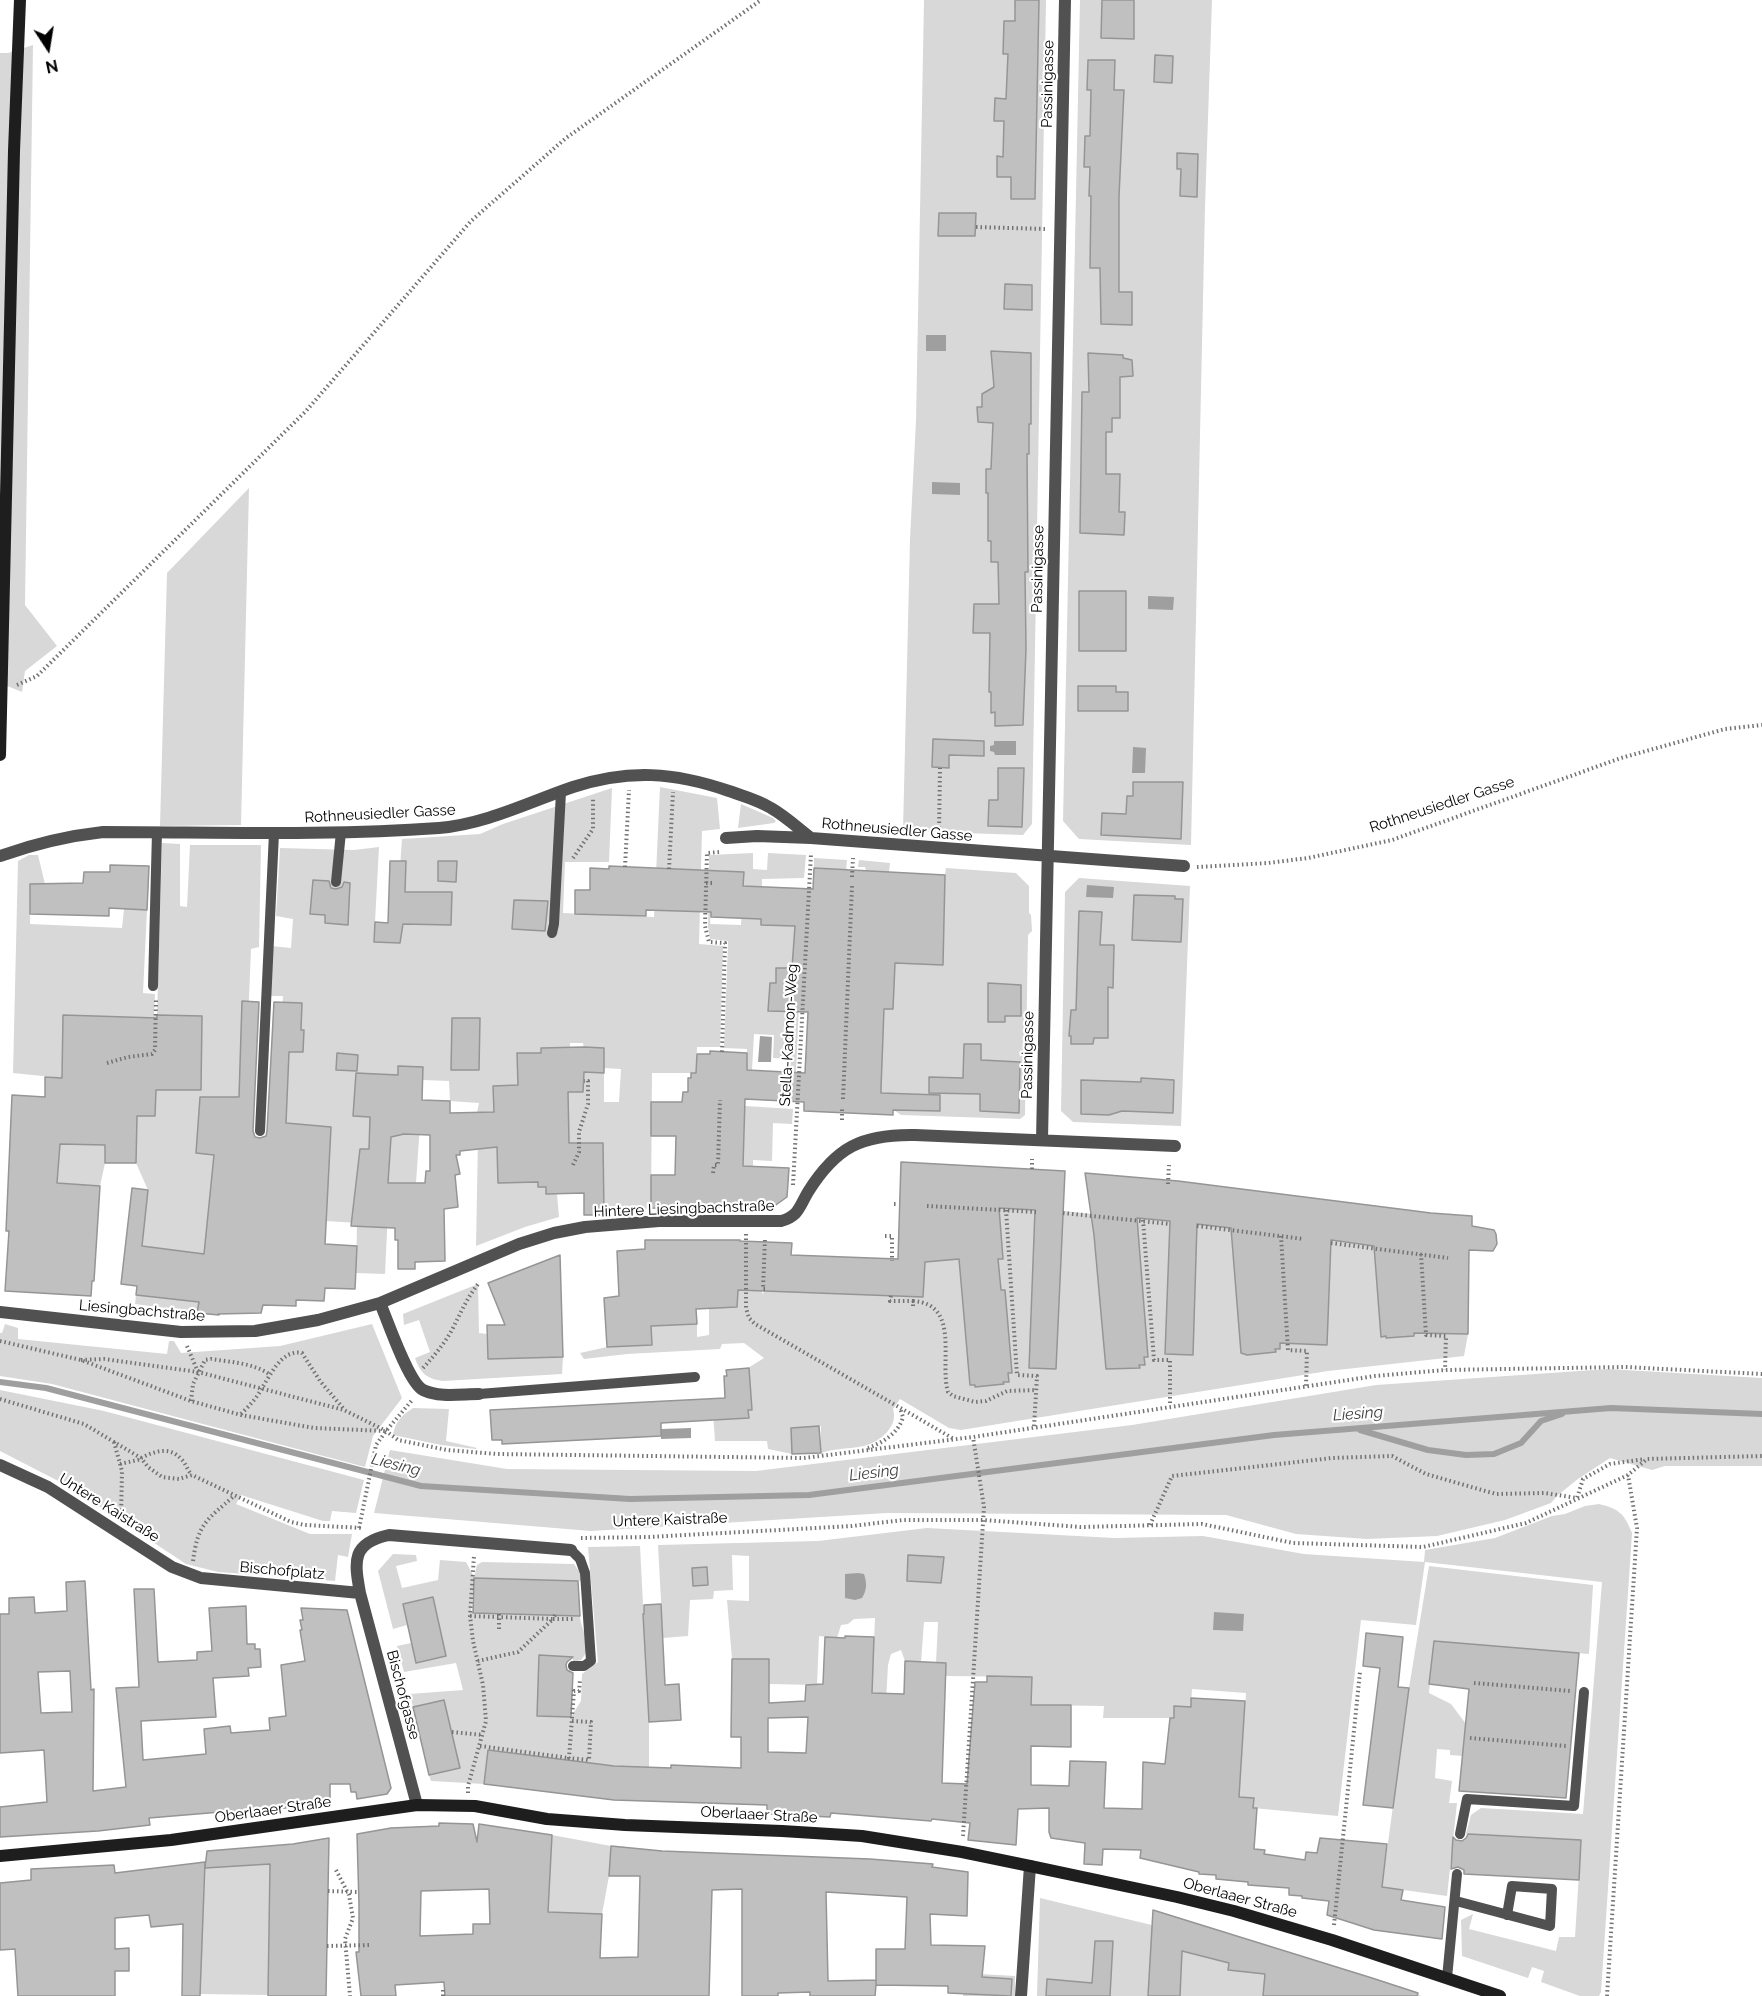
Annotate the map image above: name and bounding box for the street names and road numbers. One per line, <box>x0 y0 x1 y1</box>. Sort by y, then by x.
street label: Passinigasse <box>1038 40 1058 128</box>
street label: Passinigasse <box>1028 525 1048 613</box>
street label: Rothneusiedler Gasse <box>1367 773 1517 837</box>
street label: Rothneusiedler Gasse <box>304 801 456 827</box>
street label: Rothneusiedler Gasse <box>821 814 973 846</box>
street label: Stella-Kadmon-Weg <box>776 963 802 1107</box>
street label: Passinigasse <box>1018 1011 1038 1099</box>
street label: Hintere Liesingbachstraße <box>593 1197 775 1221</box>
street label: Liesingbachstraße <box>78 1297 206 1325</box>
street label: Untere Kaistraße <box>55 1470 163 1546</box>
street label: Untere Kaistraße <box>612 1509 728 1531</box>
street label: Bischofplatz <box>239 1558 325 1584</box>
street label: Bischofgasse <box>382 1648 424 1742</box>
street label: Oberlaaer Straße <box>214 1793 332 1827</box>
street label: Oberlaaer Straße <box>700 1803 818 1827</box>
street label: Oberlaaer Straße <box>1181 1874 1299 1922</box>

